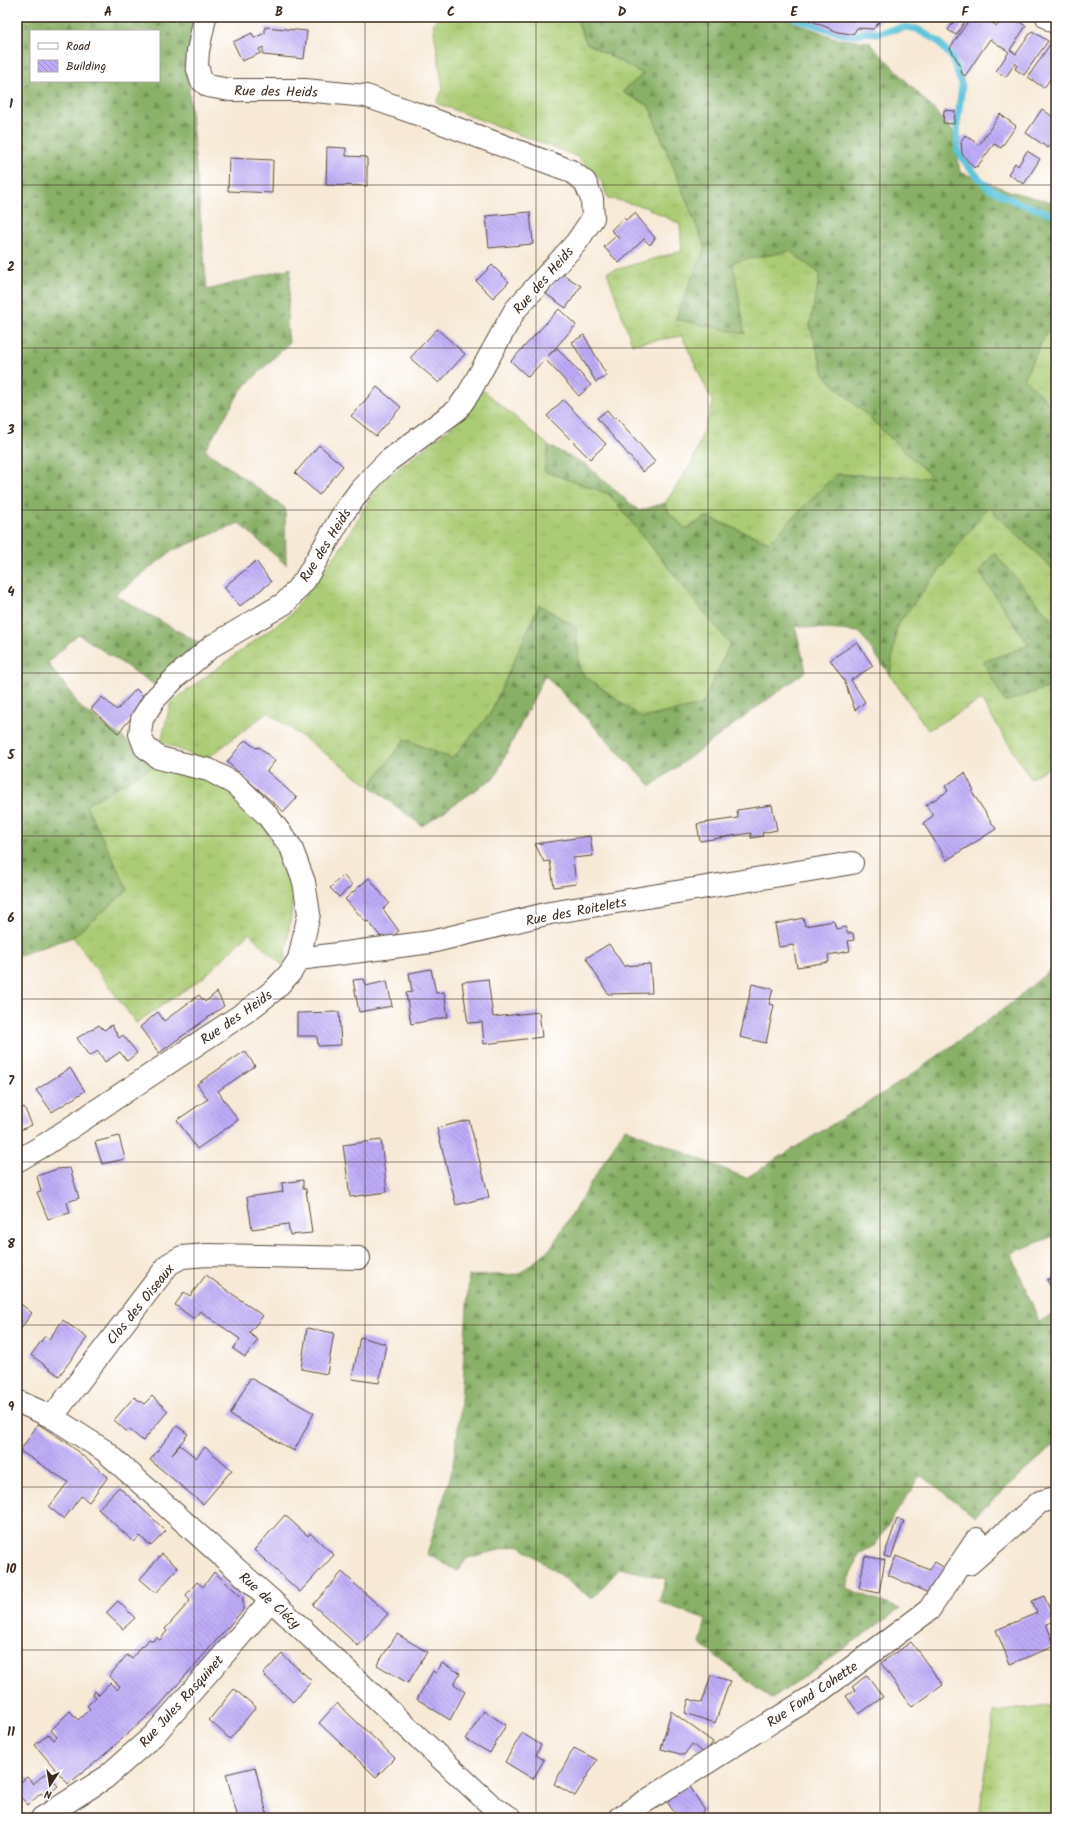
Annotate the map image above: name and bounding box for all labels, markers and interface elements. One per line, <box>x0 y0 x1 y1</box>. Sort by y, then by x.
text: A <box>104 2 112 23</box>
text: B <box>275 2 283 23</box>
text: C <box>447 2 455 23</box>
text: D <box>618 2 627 23</box>
text: E <box>790 2 798 23</box>
text: F <box>961 2 969 23</box>
legend <box>30 30 160 82</box>
text: Road <box>66 37 91 56</box>
text: Building <box>66 57 106 76</box>
street label: Rue des Heids <box>234 80 318 104</box>
text: 1 <box>9 94 13 115</box>
street label: Rue des Heids <box>508 242 580 319</box>
text: 2 <box>7 257 15 278</box>
text: 3 <box>6 420 15 441</box>
street label: Rue des Heids <box>294 504 357 587</box>
text: 4 <box>7 582 15 603</box>
text: 5 <box>7 745 16 766</box>
street label: Rue des Roitelets <box>524 891 629 933</box>
text: 6 <box>7 908 15 929</box>
street label: Rue des Heids <box>196 985 277 1051</box>
text: 7 <box>8 1071 15 1092</box>
text: 8 <box>7 1234 15 1255</box>
street label: Clos des Oiseaux <box>101 1259 181 1350</box>
text: 9 <box>8 1397 15 1418</box>
text: 10 <box>6 1559 17 1580</box>
street label: Rue de Clécy <box>234 1567 305 1635</box>
street label: Rue Jules Rasquinet <box>134 1650 230 1753</box>
street label: Rue Fond Cohette <box>762 1656 863 1734</box>
text: 11 <box>7 1722 15 1743</box>
north arrow <box>30 1765 70 1805</box>
text: N <box>43 1784 53 1803</box>

